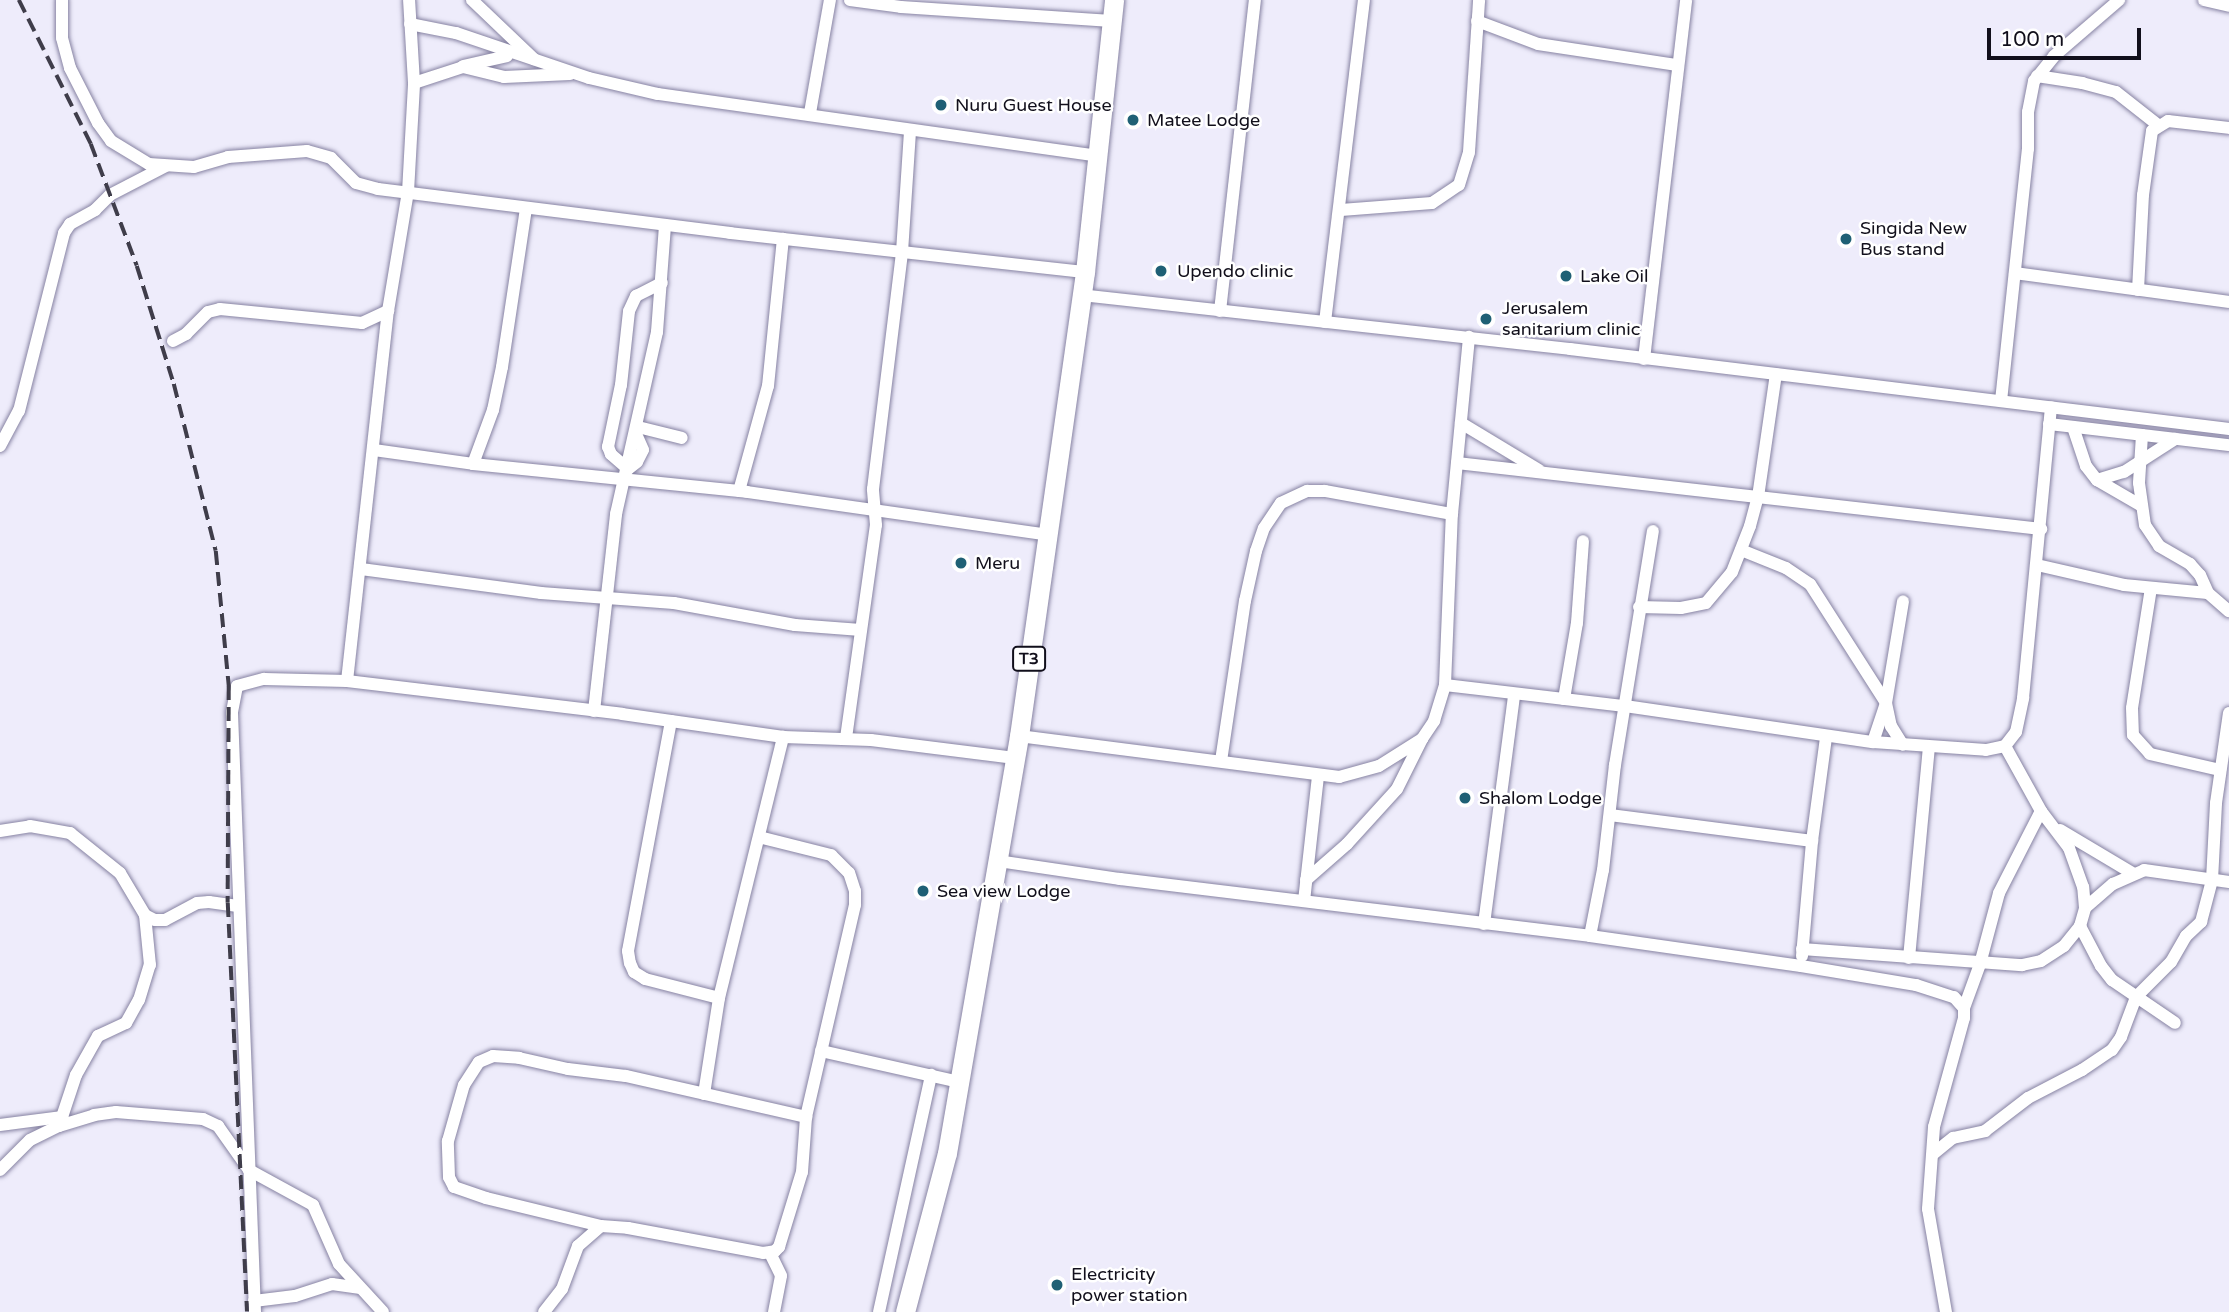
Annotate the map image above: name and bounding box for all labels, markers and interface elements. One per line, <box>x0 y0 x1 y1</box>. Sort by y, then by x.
scale bar <box>1991 14 2145 58</box>
text: 100 m <box>2000 27 2064 52</box>
place label: Nuru Guest House <box>955 94 1112 116</box>
marker: Nuru Guest House <box>933 97 949 113</box>
place label: Matee Lodge <box>1147 109 1260 131</box>
marker: Matee Lodge <box>1125 112 1141 128</box>
place label: Singida New Bus stand <box>1860 218 1967 260</box>
marker: Singida New Bus stand <box>1838 231 1854 247</box>
place label: Upendo clinic <box>1177 260 1293 282</box>
marker: Upendo clinic <box>1151 261 1171 281</box>
place label: Lake Oil <box>1580 265 1648 287</box>
marker: Lake Oil <box>1558 268 1574 284</box>
place label: Jerusalem sanitarium clinic <box>1502 298 1640 340</box>
marker: Jerusalem sanitarium clinic <box>1476 309 1496 329</box>
place label: Meru <box>975 552 1020 574</box>
marker: Meru <box>953 555 969 571</box>
road number: T3 <box>1012 646 1046 672</box>
place label: Shalom Lodge <box>1479 787 1602 809</box>
marker: Shalom Lodge <box>1457 790 1473 806</box>
place label: Sea view Lodge <box>937 880 1070 902</box>
marker: Sea view Lodge <box>915 883 931 899</box>
place label: Electricity power station <box>1071 1264 1188 1306</box>
marker: Electricity power station <box>1049 1277 1065 1293</box>

